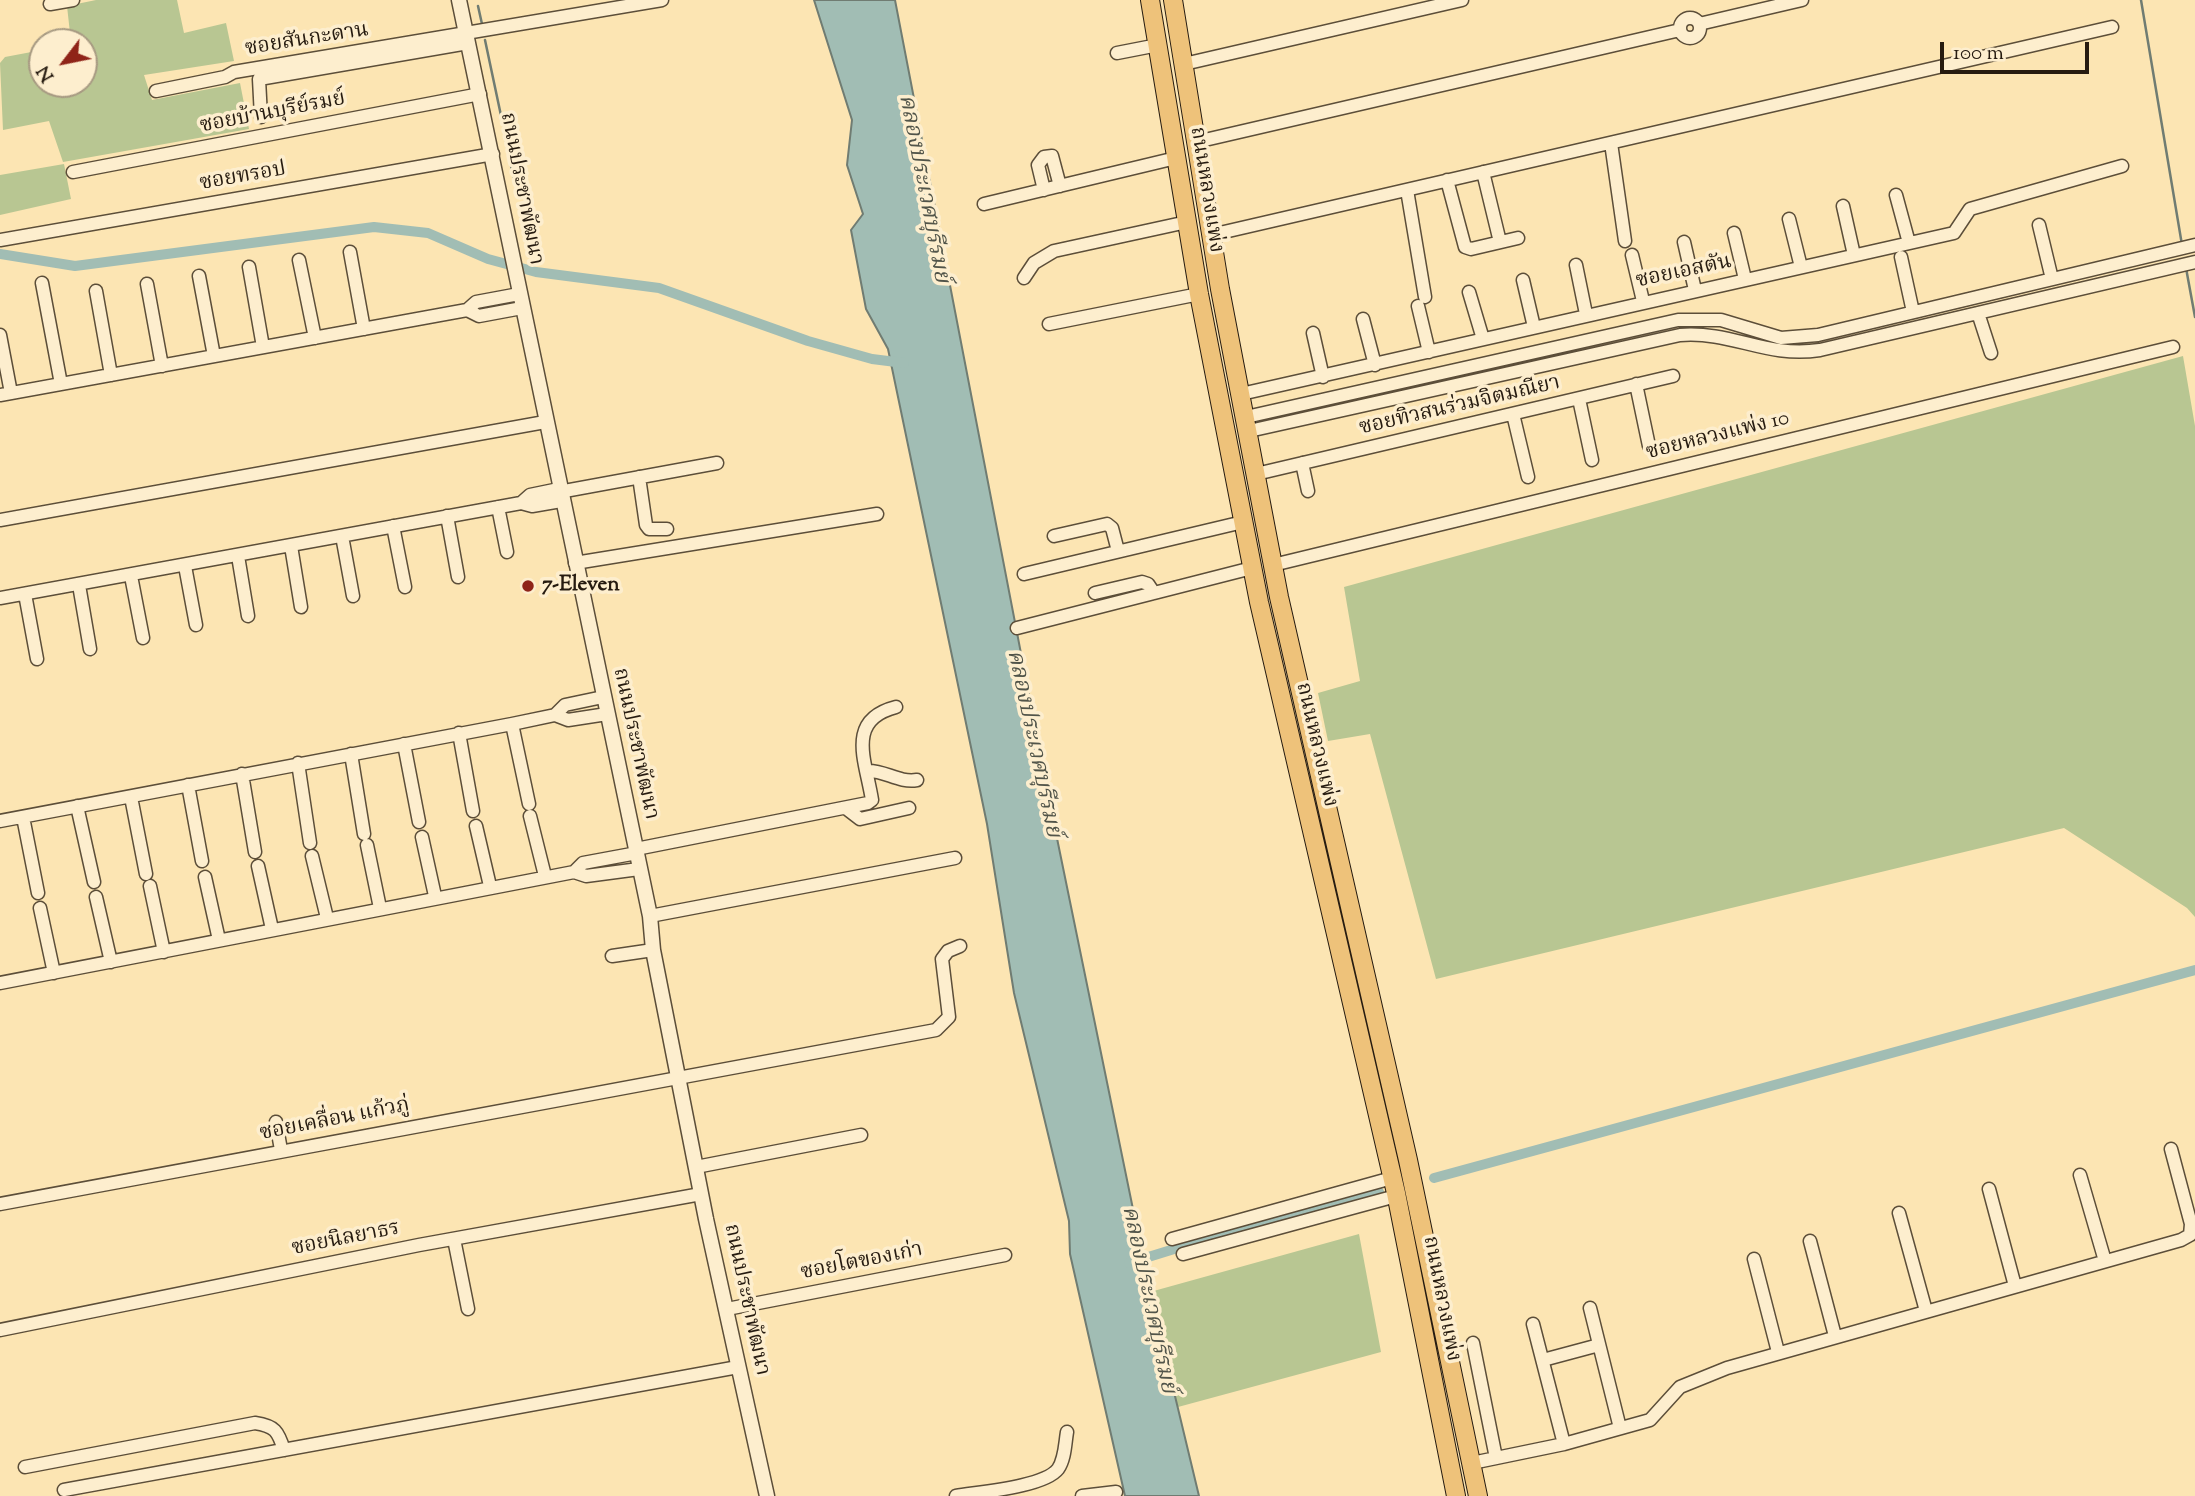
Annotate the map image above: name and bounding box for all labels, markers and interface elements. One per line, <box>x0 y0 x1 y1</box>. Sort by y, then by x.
street label: ซอยสันกะดาน <box>243 19 371 63</box>
north arrow <box>28 28 98 98</box>
scale bar <box>1943 28 2092 72</box>
text: 100 m <box>1953 39 2004 69</box>
text: N <box>31 60 62 87</box>
street label: ซอยบ้านบุรีย์รมย์ <box>198 88 348 140</box>
water label: คลองประเวศบุรีรมย์ <box>890 93 954 285</box>
street label: ถนนประชาพัฒนา <box>493 111 547 267</box>
street label: ถนนหลวงแพ่ง <box>1183 125 1227 255</box>
street label: ซอยทรอป <box>198 158 288 198</box>
street label: ซอยเอสตัน <box>1634 251 1734 295</box>
street label: ซอยทิวสนร่วมจิตมณียา <box>1357 372 1563 442</box>
street label: ซอยหลวงแพ่ง 10 <box>1644 407 1792 467</box>
place label: 7-Eleven <box>542 573 620 599</box>
marker: 7-Eleven <box>520 578 536 594</box>
water label: คลองประเวศบุรีรมย์ <box>999 648 1065 840</box>
street label: ถนนประชาพัฒนา <box>606 666 662 822</box>
street label: ถนนหลวงแพ่ง <box>1288 680 1342 810</box>
street label: ซอยเคลื่อน แก้วภู่ <box>258 1094 412 1148</box>
water label: คลองประเวศบุรีรมย์ <box>1114 1204 1180 1396</box>
street label: ซอยนิลยาธร <box>290 1217 402 1263</box>
street label: ถนนประชาพัฒนา <box>717 1222 773 1378</box>
street label: ถนนหลวงแพ่ง <box>1416 1234 1464 1364</box>
street label: ซอยโตของเก่า <box>799 1239 925 1287</box>

